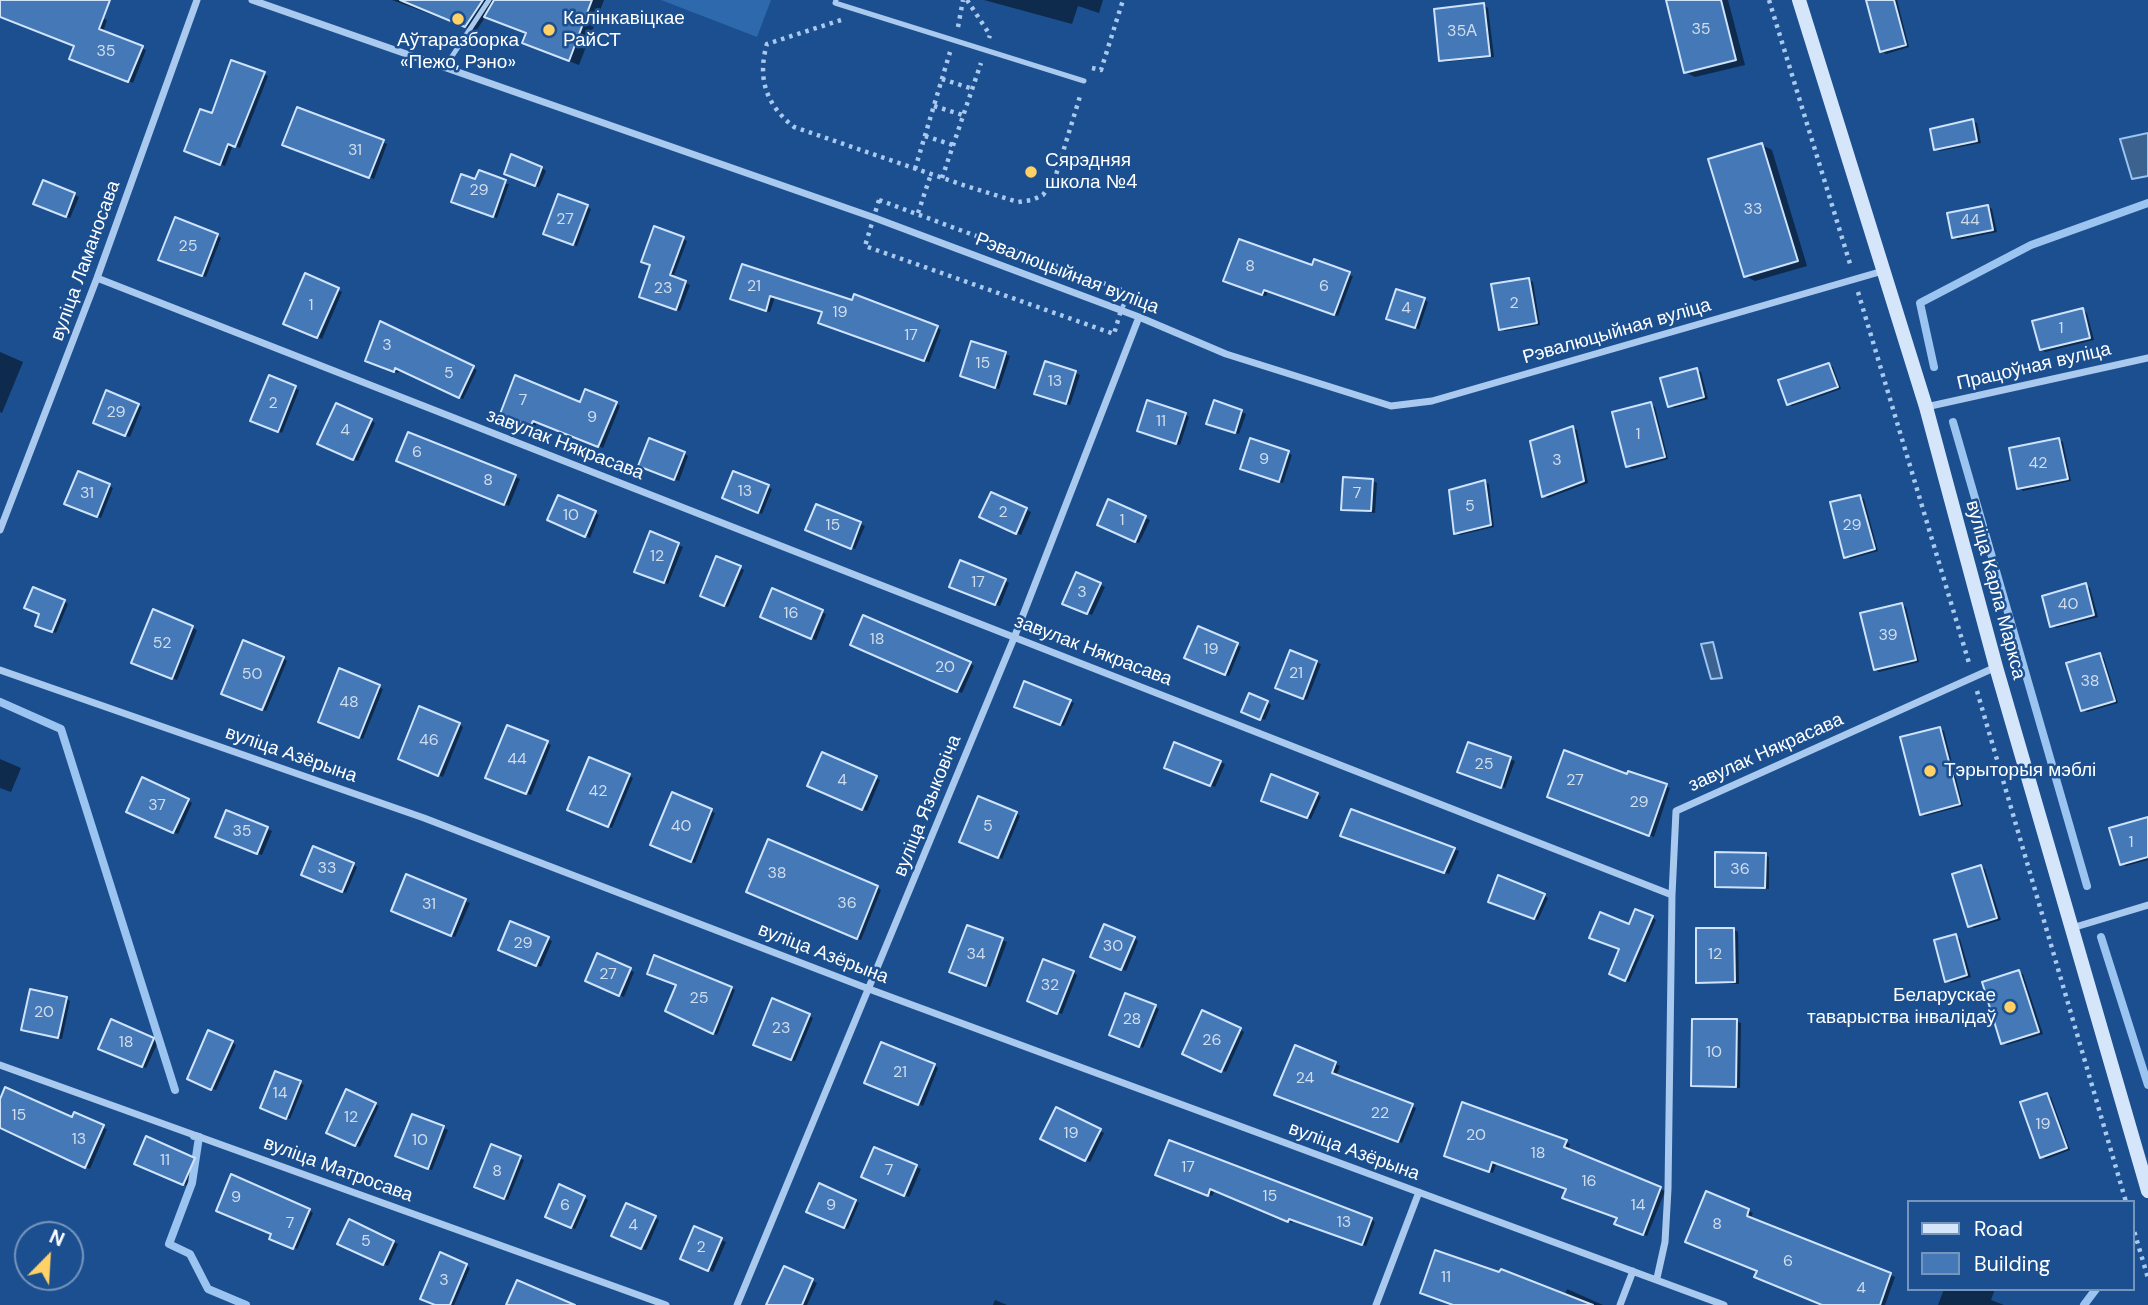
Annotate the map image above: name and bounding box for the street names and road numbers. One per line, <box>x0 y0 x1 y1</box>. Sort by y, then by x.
street label: вуліца Ламаносава <box>46 178 126 344</box>
street label: Рэвалюцыйная вуліца <box>972 228 1162 320</box>
street label: Рэвалюцыйная вуліца <box>1520 294 1714 370</box>
street label: Працоўная вуліца <box>1955 338 2113 396</box>
street label: завулак Някрасава <box>483 404 647 486</box>
street label: вуліца Карла Маркса <box>1960 498 2030 682</box>
street label: завулак Някрасава <box>1011 610 1175 692</box>
street label: завулак Някрасава <box>1685 709 1847 797</box>
street label: вуліца Азёрына <box>222 722 360 788</box>
street label: вуліца Языковіча <box>889 732 967 880</box>
street label: вуліца Азёрына <box>755 919 891 989</box>
street label: вуліца Азёрына <box>1285 1118 1423 1186</box>
street label: вуліца Матросава <box>260 1132 416 1208</box>

